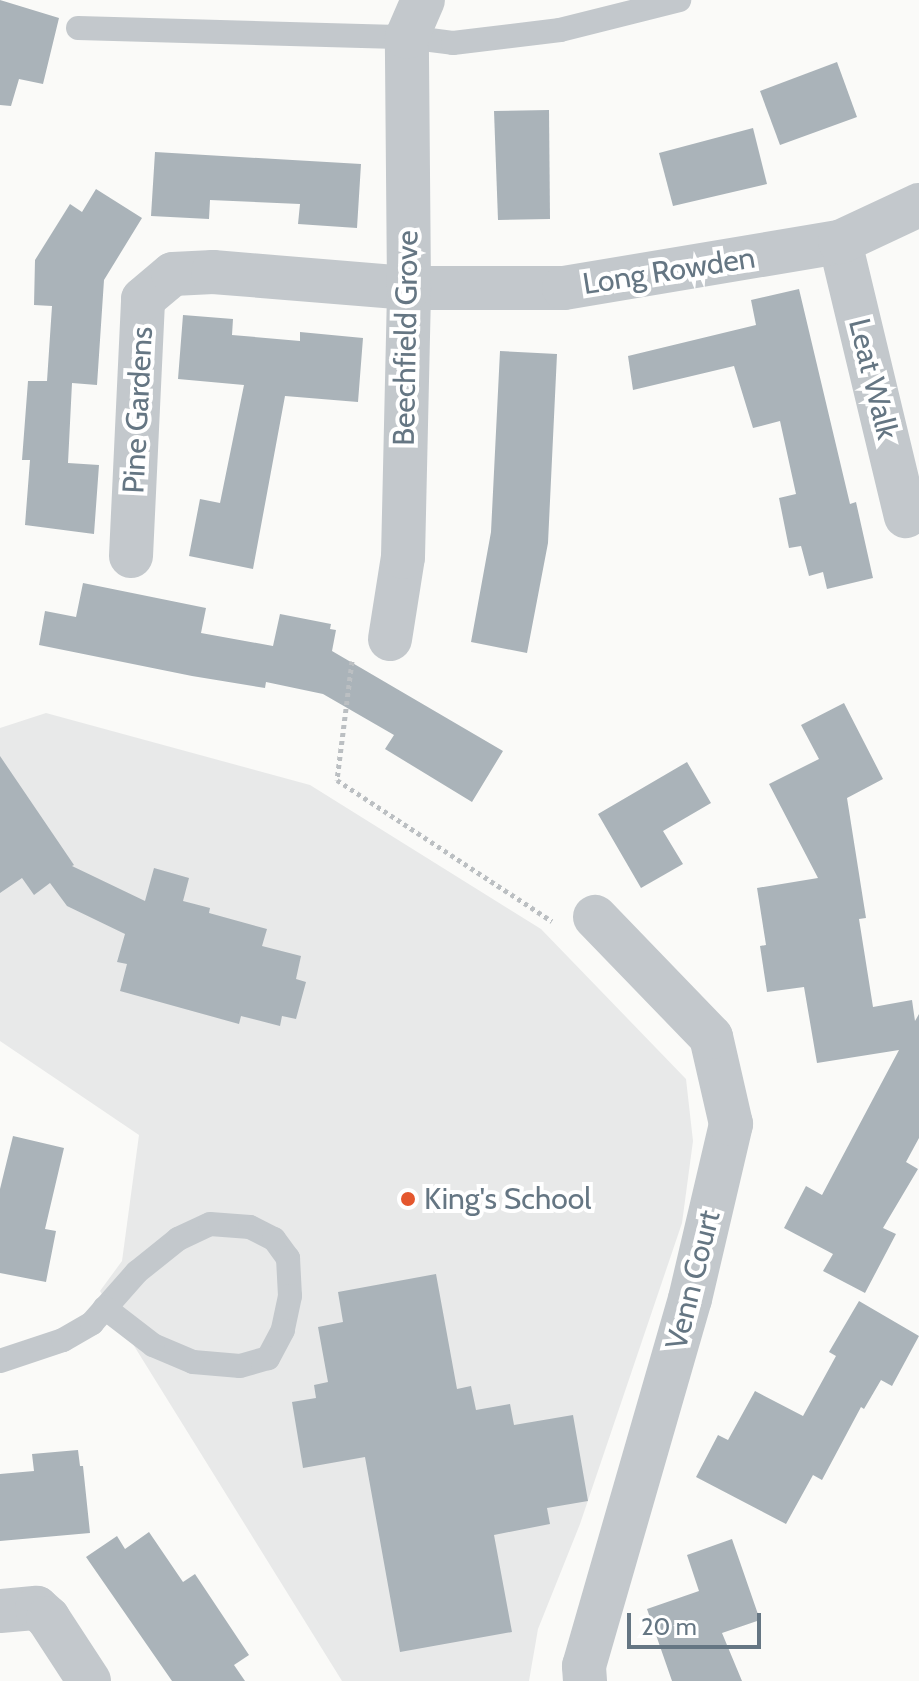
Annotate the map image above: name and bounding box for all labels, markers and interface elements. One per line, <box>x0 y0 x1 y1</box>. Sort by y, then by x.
street label: Beechfield Grove <box>386 230 426 446</box>
street label: Long Rowden <box>580 240 758 302</box>
street label: Leat Walk <box>841 315 905 443</box>
street label: Pine Gardens <box>116 326 160 494</box>
place label: King's School <box>424 1181 591 1217</box>
marker: King's School <box>399 1190 417 1208</box>
street label: Venn Court <box>658 1207 728 1353</box>
scale bar <box>631 1597 765 1647</box>
text: 20 m <box>641 1612 697 1641</box>

